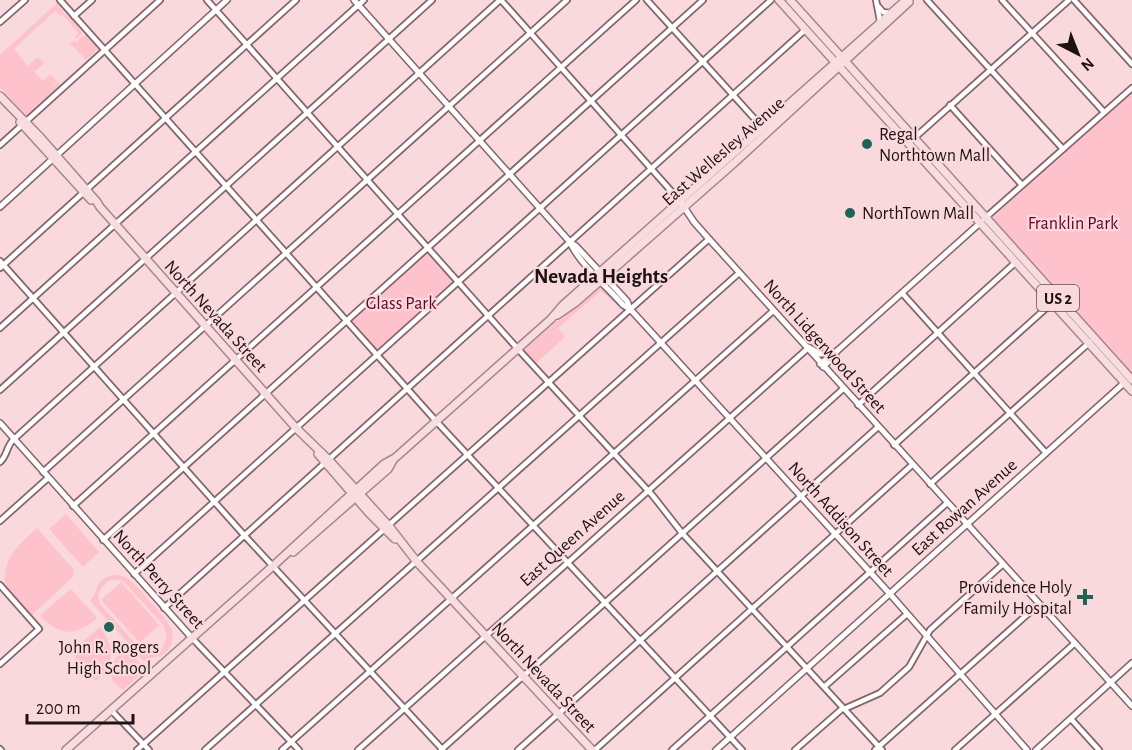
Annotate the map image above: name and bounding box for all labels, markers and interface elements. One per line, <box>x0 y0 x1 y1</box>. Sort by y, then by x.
north arrow <box>1048 24 1108 84</box>
text: N <box>1078 55 1097 74</box>
street label: East Wellesley Avenue <box>659 94 788 209</box>
place label: Regal Northtown Mall <box>879 126 990 165</box>
marker: Regal Northtown Mall <box>860 137 874 151</box>
place label: NorthTown Mall <box>862 205 974 223</box>
marker: NorthTown Mall <box>843 206 857 220</box>
park label: Franklin Park <box>1028 215 1119 233</box>
street label: North Nevada Street <box>161 257 270 376</box>
district label: Nevada Heights <box>534 266 668 287</box>
street label: North Lidgerwood Street <box>760 276 889 417</box>
road number: US 2 <box>1037 285 1079 311</box>
park label: Glass Park <box>366 295 437 313</box>
street label: East Rowan Avenue <box>909 456 1021 559</box>
street label: North Addison Street <box>784 459 896 581</box>
street label: East Queen Avenue <box>517 487 628 590</box>
street label: North Perry Street <box>109 527 207 633</box>
place label: Providence Holy Family Hospital <box>959 579 1072 618</box>
marker: Providence Holy Family Hospital <box>1076 588 1094 606</box>
street label: North Nevada Street <box>488 619 599 736</box>
marker: John R. Rogers High School <box>102 620 116 634</box>
place label: John R. Rogers High School <box>59 639 159 678</box>
scale bar <box>27 687 134 725</box>
text: 200 m <box>36 700 81 718</box>

